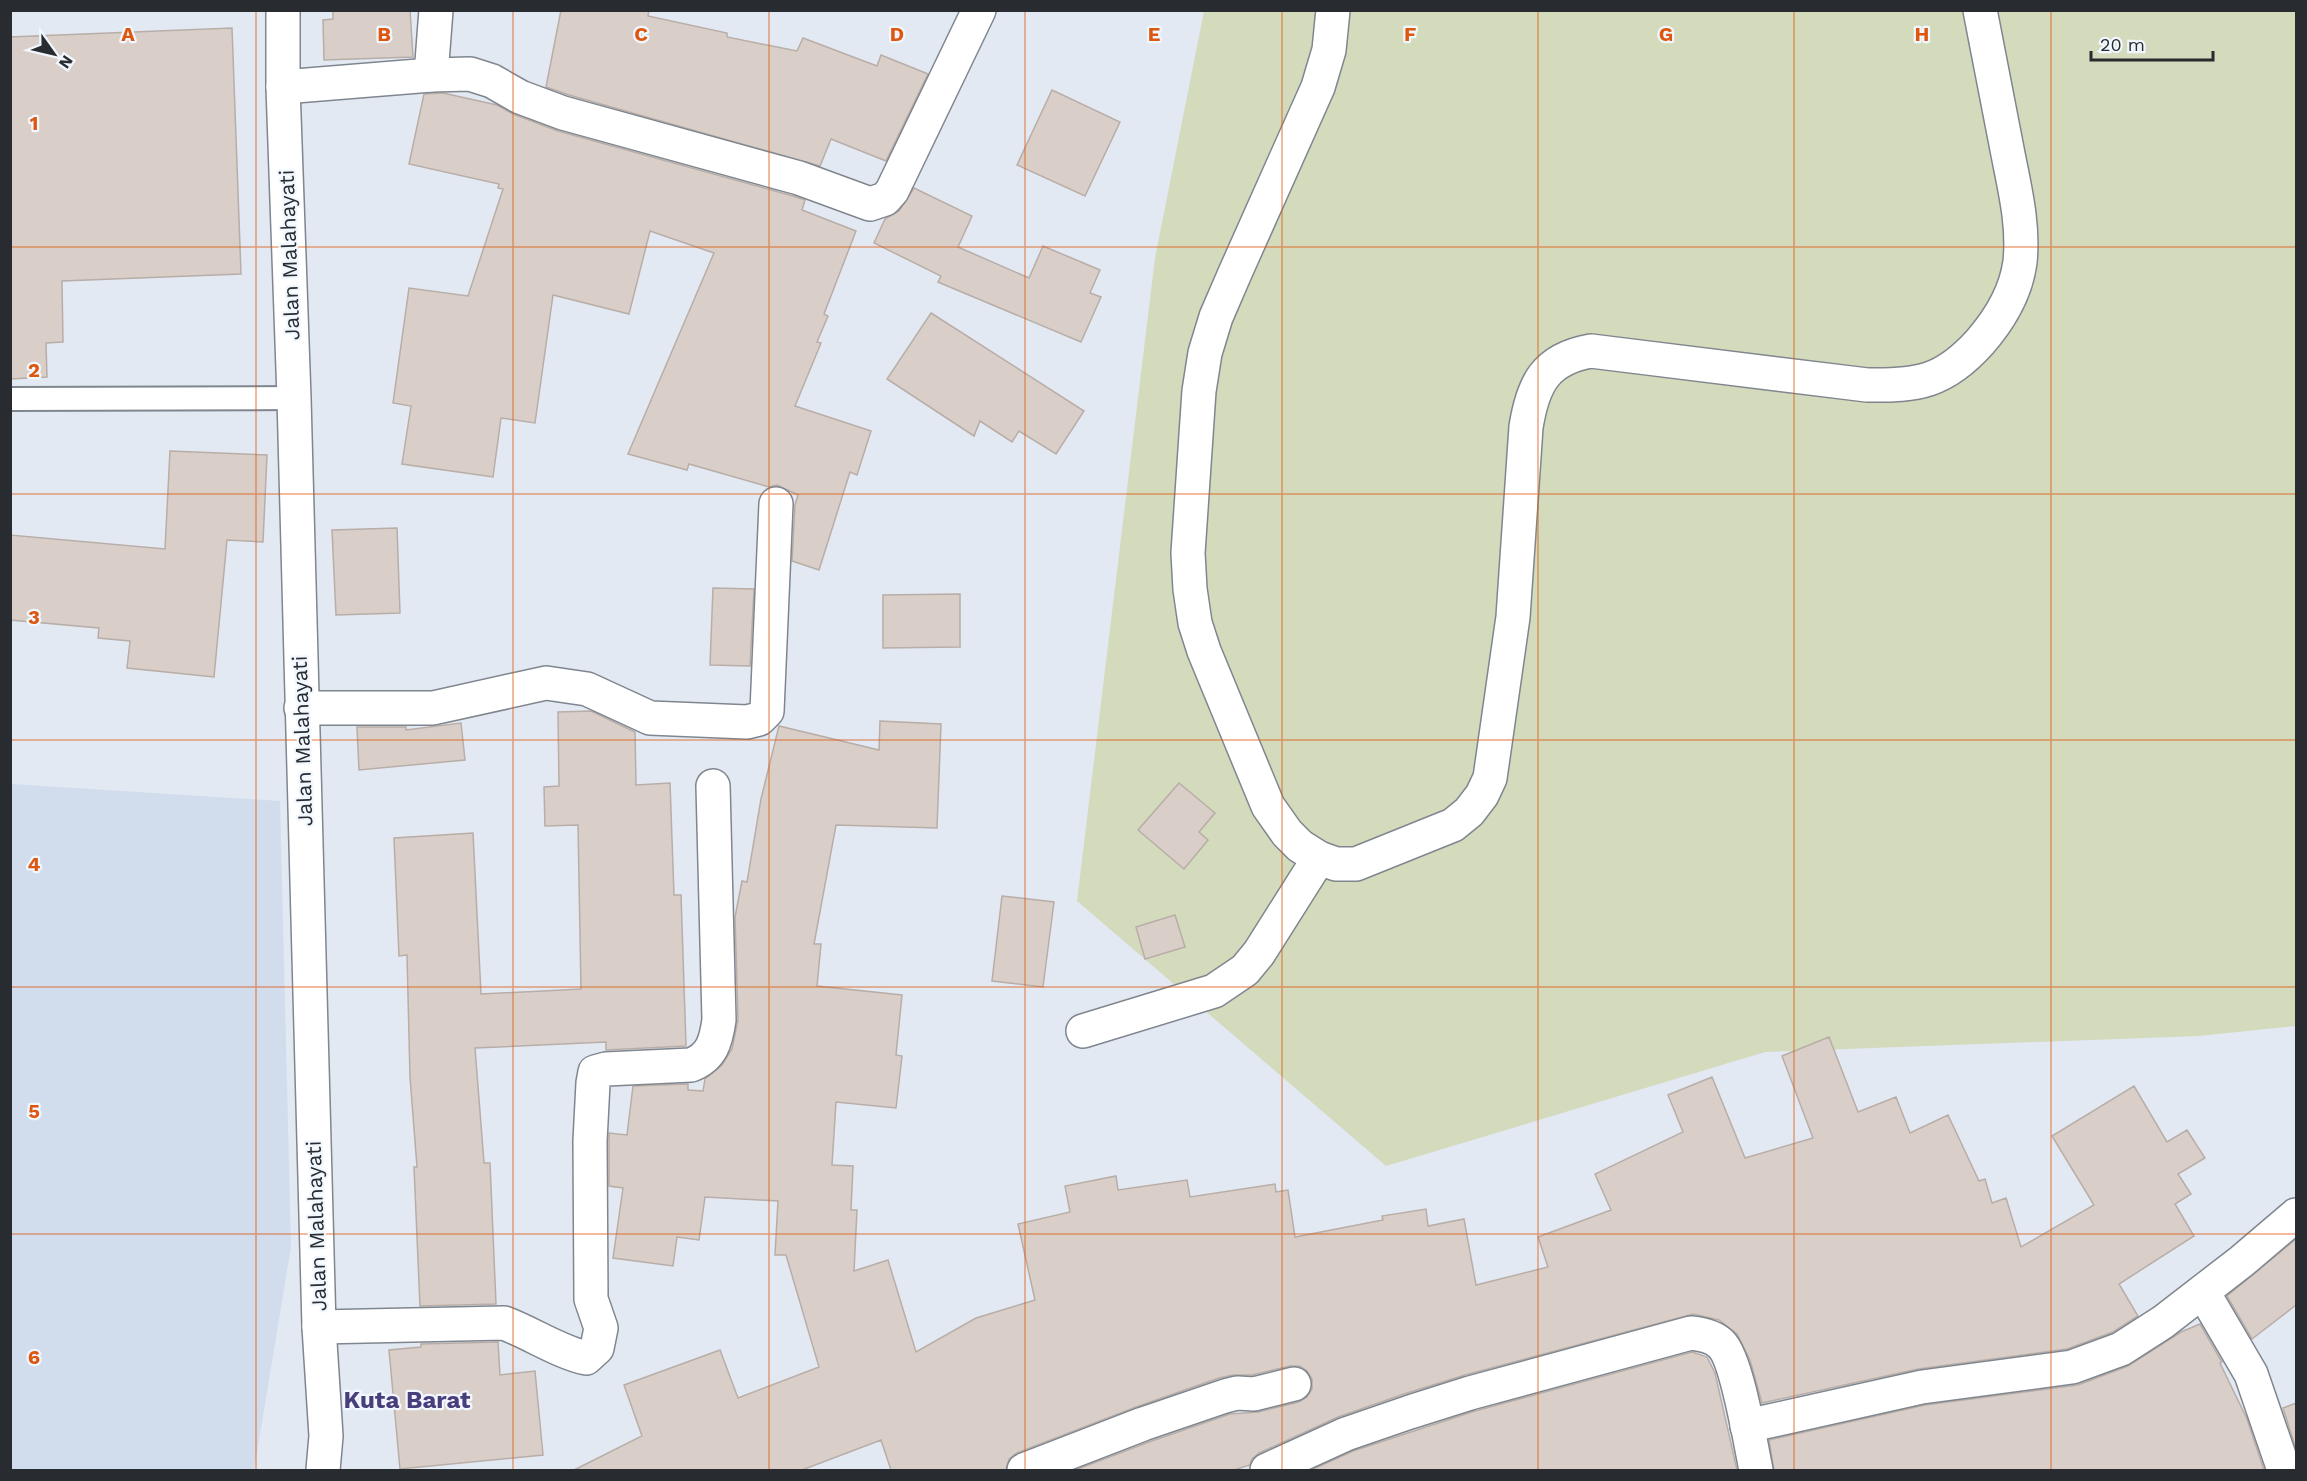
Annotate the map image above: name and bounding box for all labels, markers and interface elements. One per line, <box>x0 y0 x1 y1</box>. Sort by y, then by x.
text: A <box>121 22 135 46</box>
text: B <box>377 22 391 46</box>
text: C <box>634 22 648 46</box>
text: D <box>890 22 904 46</box>
text: E <box>1148 22 1160 46</box>
text: F <box>1404 22 1416 46</box>
text: G <box>1659 22 1673 46</box>
text: H <box>1915 22 1929 46</box>
north arrow <box>24 24 84 84</box>
scale bar <box>2091 24 2212 62</box>
text: 20 m <box>2100 34 2145 55</box>
text: N <box>55 52 77 72</box>
text: 1 <box>30 111 38 135</box>
street label: Jalan Malahayati <box>274 169 304 341</box>
text: 2 <box>28 358 40 382</box>
text: 3 <box>28 605 40 629</box>
street label: Jalan Malahayati <box>287 655 317 827</box>
text: 4 <box>28 852 41 876</box>
text: 5 <box>28 1099 40 1123</box>
street label: Jalan Malahayati <box>301 1140 331 1312</box>
text: 6 <box>28 1345 40 1369</box>
district label: Kuta Barat <box>344 1386 471 1414</box>

